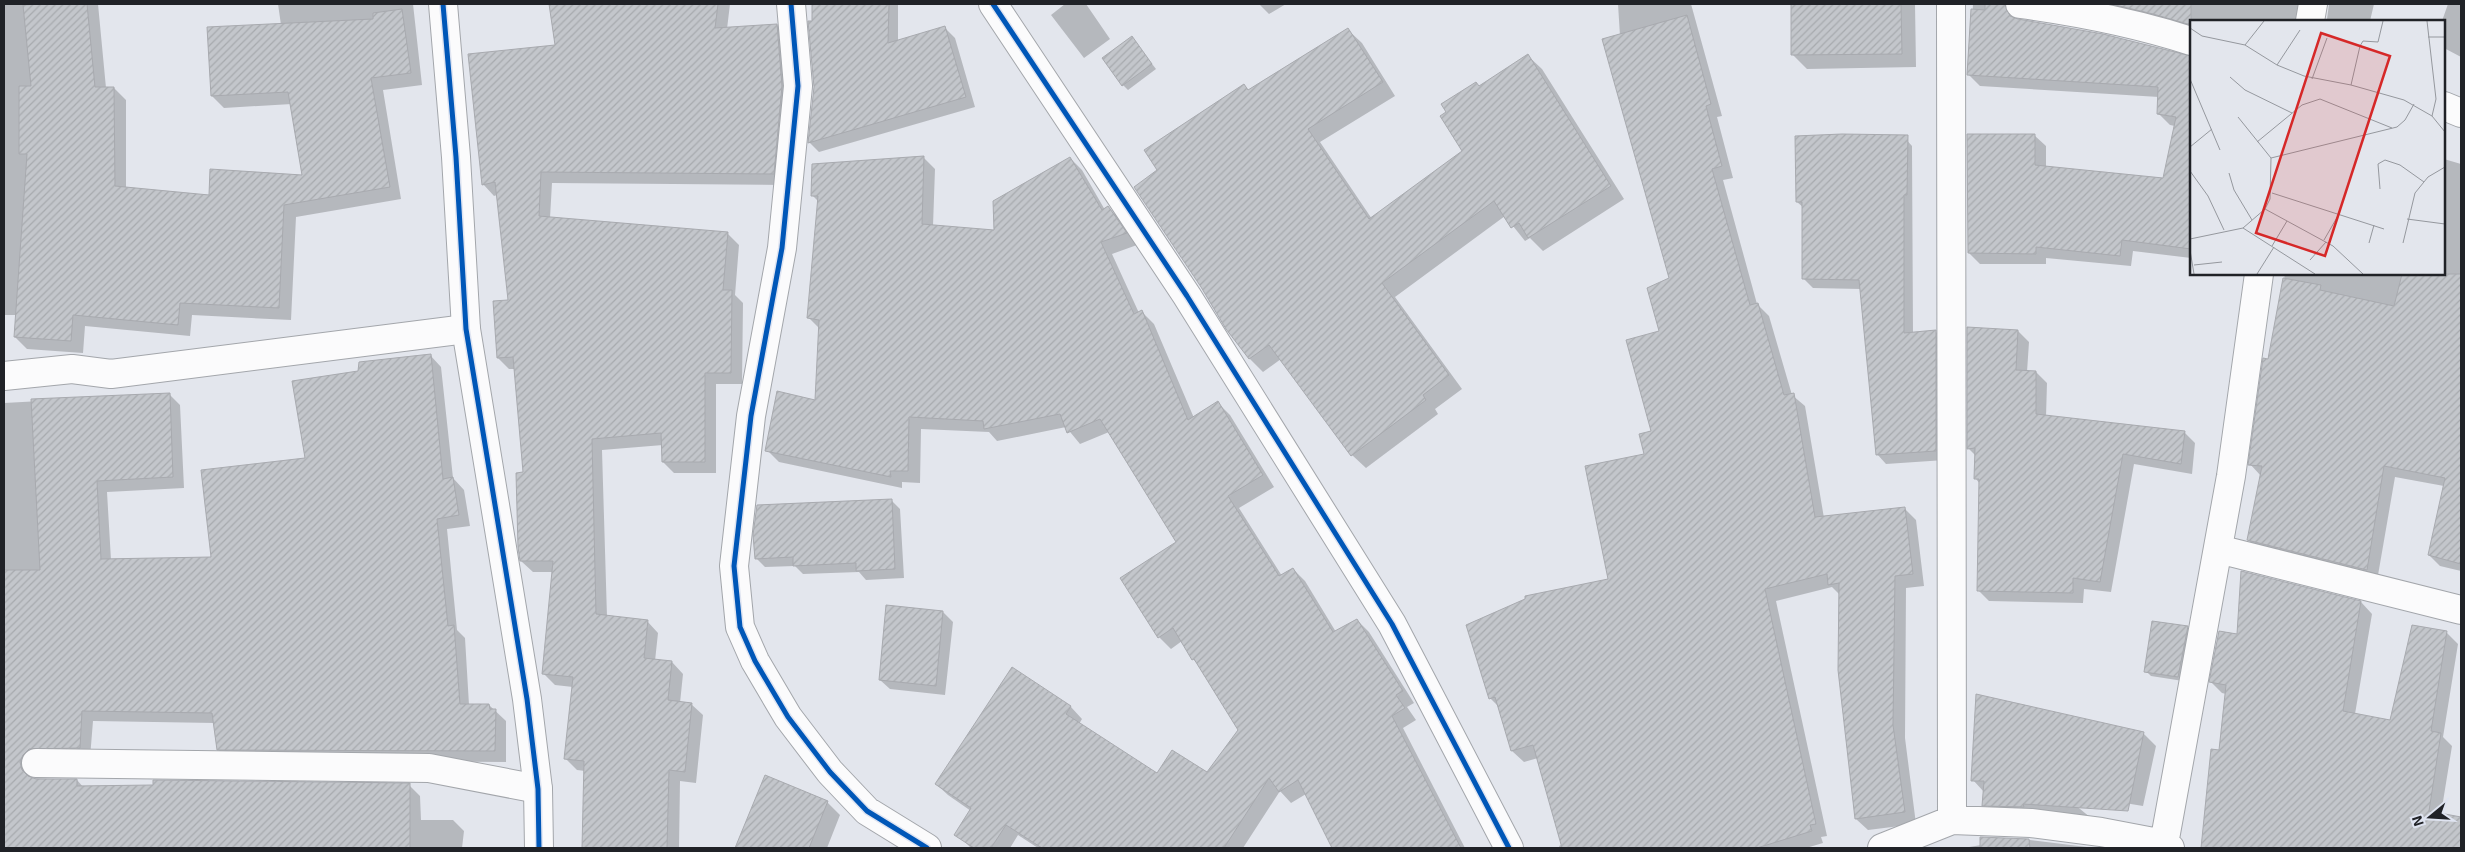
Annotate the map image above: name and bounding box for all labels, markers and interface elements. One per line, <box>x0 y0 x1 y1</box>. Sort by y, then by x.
inset map <box>2190 20 2445 275</box>
north arrow <box>2405 792 2455 842</box>
text: N <box>2408 814 2427 829</box>

